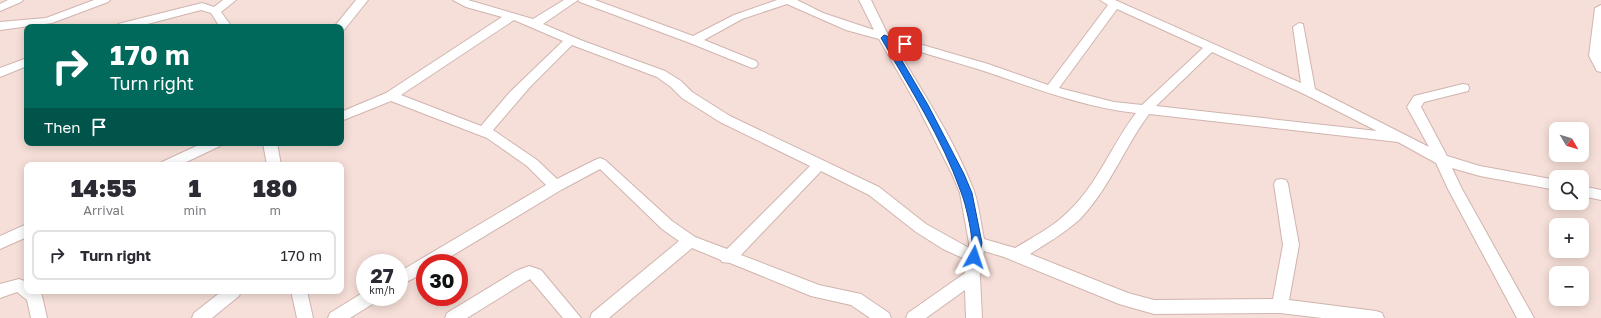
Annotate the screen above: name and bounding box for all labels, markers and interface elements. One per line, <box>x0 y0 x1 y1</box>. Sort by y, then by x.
pin <box>888 27 922 61</box>
icon: arrive <box>894 33 916 55</box>
text: 170 m <box>110 38 189 71</box>
icon: right <box>44 40 96 92</box>
text: Turn right <box>110 72 194 94</box>
icon: arrive <box>88 116 110 138</box>
text: Then <box>44 118 80 136</box>
north arrow <box>1549 122 1589 162</box>
map controls <box>1549 122 1589 306</box>
button: search <box>1549 170 1589 210</box>
text: 14:55 <box>71 173 137 202</box>
text: 1 <box>189 173 201 202</box>
text: 180 <box>253 173 297 202</box>
text: Arrival <box>83 202 124 218</box>
text: min <box>183 202 206 218</box>
text: m <box>269 202 281 218</box>
button: + <box>1549 218 1589 258</box>
position arrow <box>953 236 995 278</box>
icon: right <box>46 244 68 266</box>
text: Turn right <box>80 246 151 264</box>
text: 170 m <box>280 246 322 264</box>
speed limit sign: 30 <box>416 254 468 306</box>
text: 27 <box>370 263 394 287</box>
button: − <box>1549 266 1589 306</box>
text: km/h <box>369 284 395 296</box>

